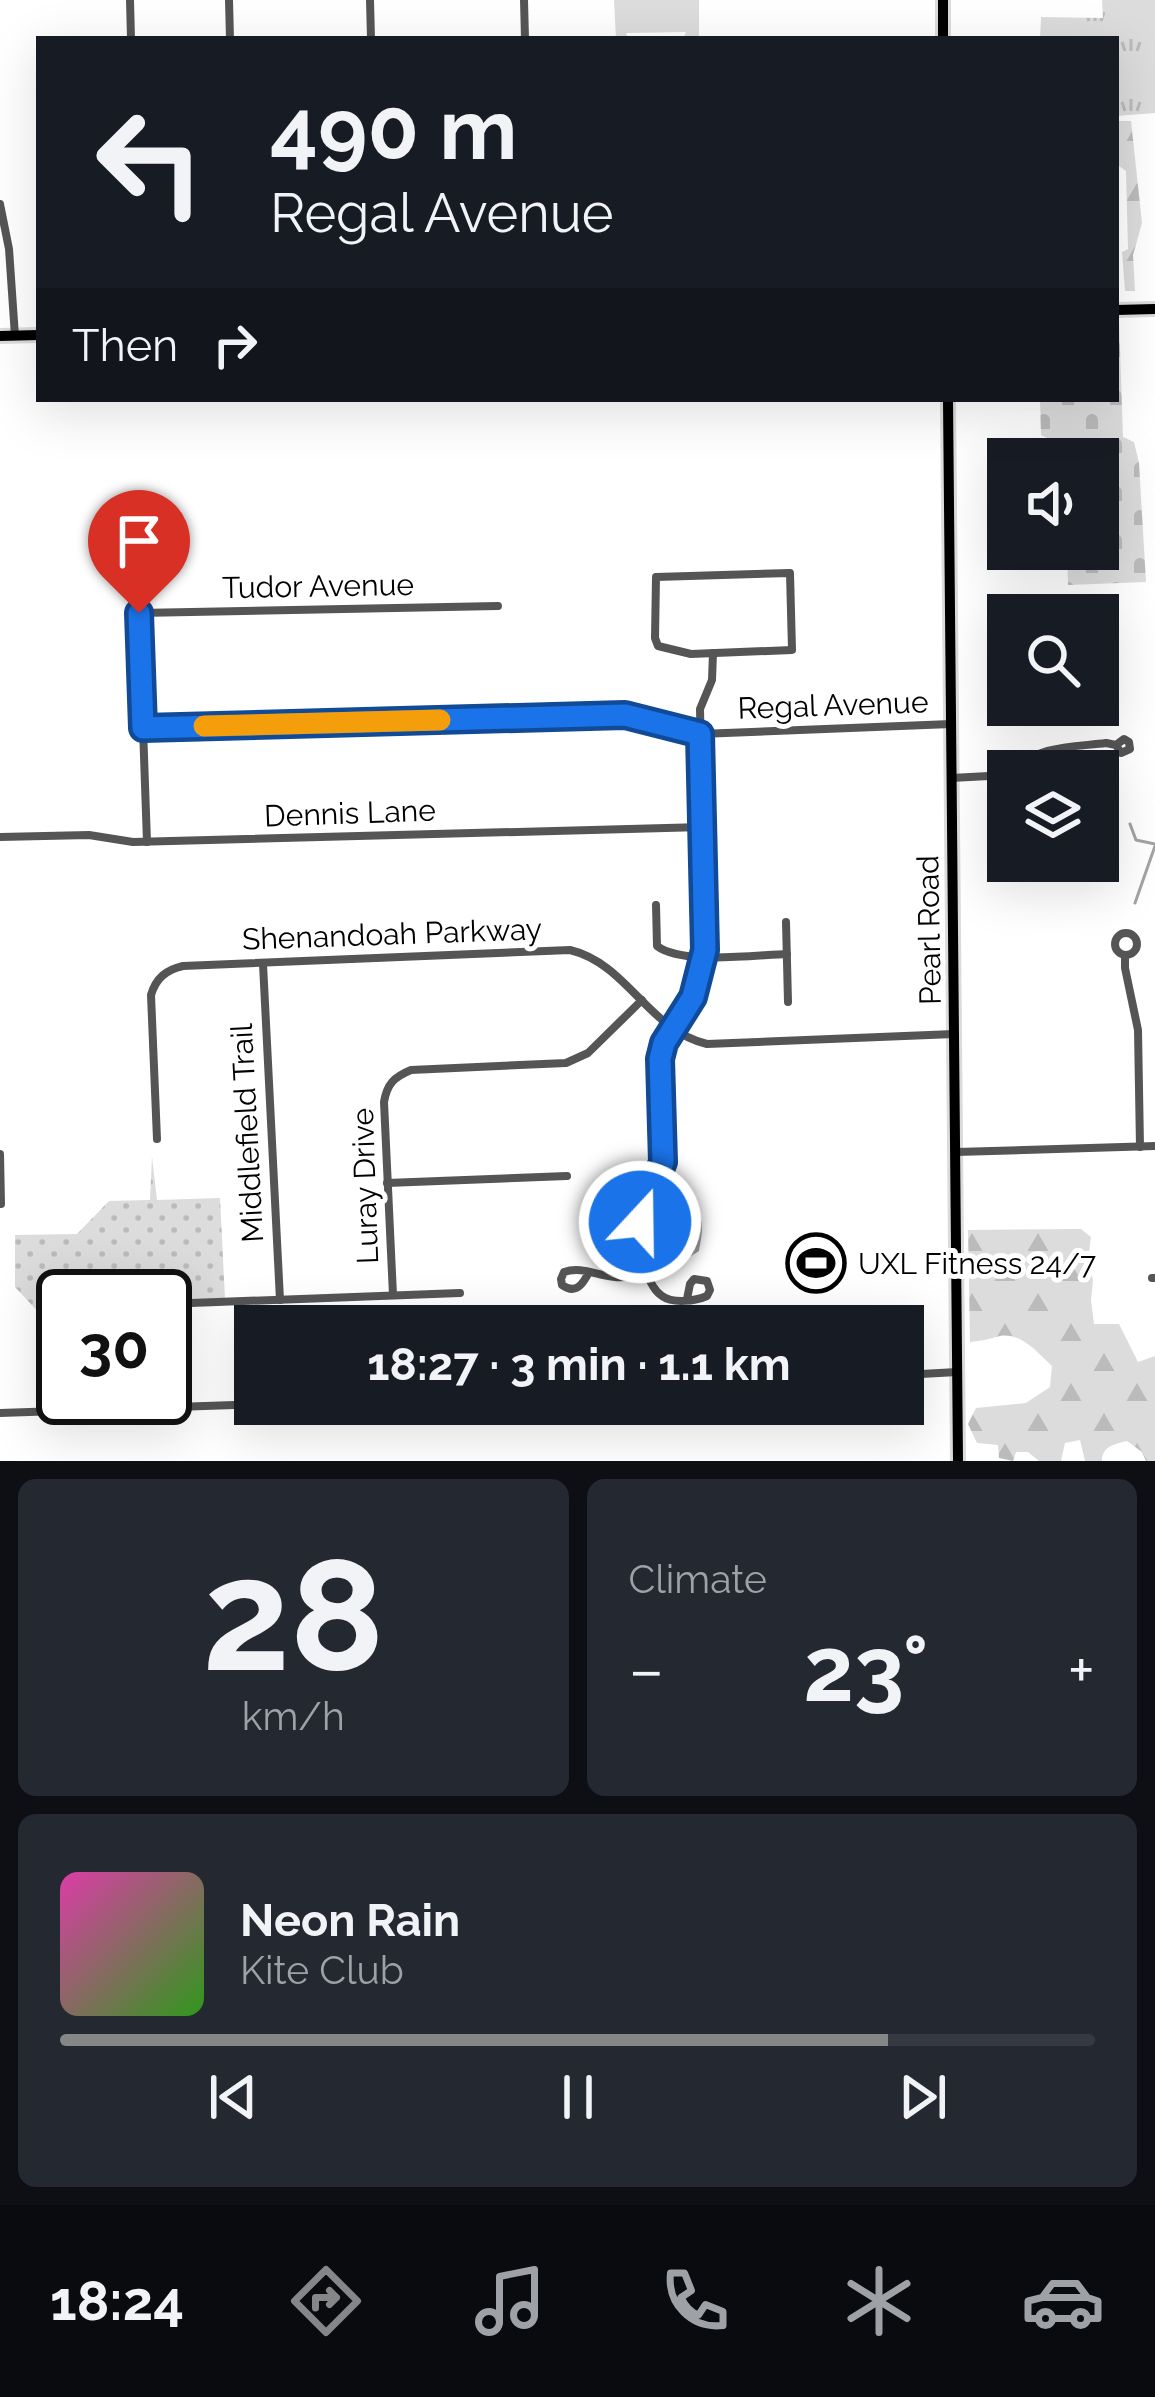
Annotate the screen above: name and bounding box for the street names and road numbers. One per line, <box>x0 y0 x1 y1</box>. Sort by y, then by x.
street label: Tudor Avenue <box>222 567 414 605</box>
street label: Regal Avenue <box>737 684 929 726</box>
street label: Dennis Lane <box>264 793 436 833</box>
street label: Pearl Road <box>910 855 948 1005</box>
street label: Shenandoah Parkway <box>241 911 543 957</box>
street label: Middlefield Trail <box>224 1022 270 1243</box>
street label: Luray Drive <box>345 1107 385 1265</box>

